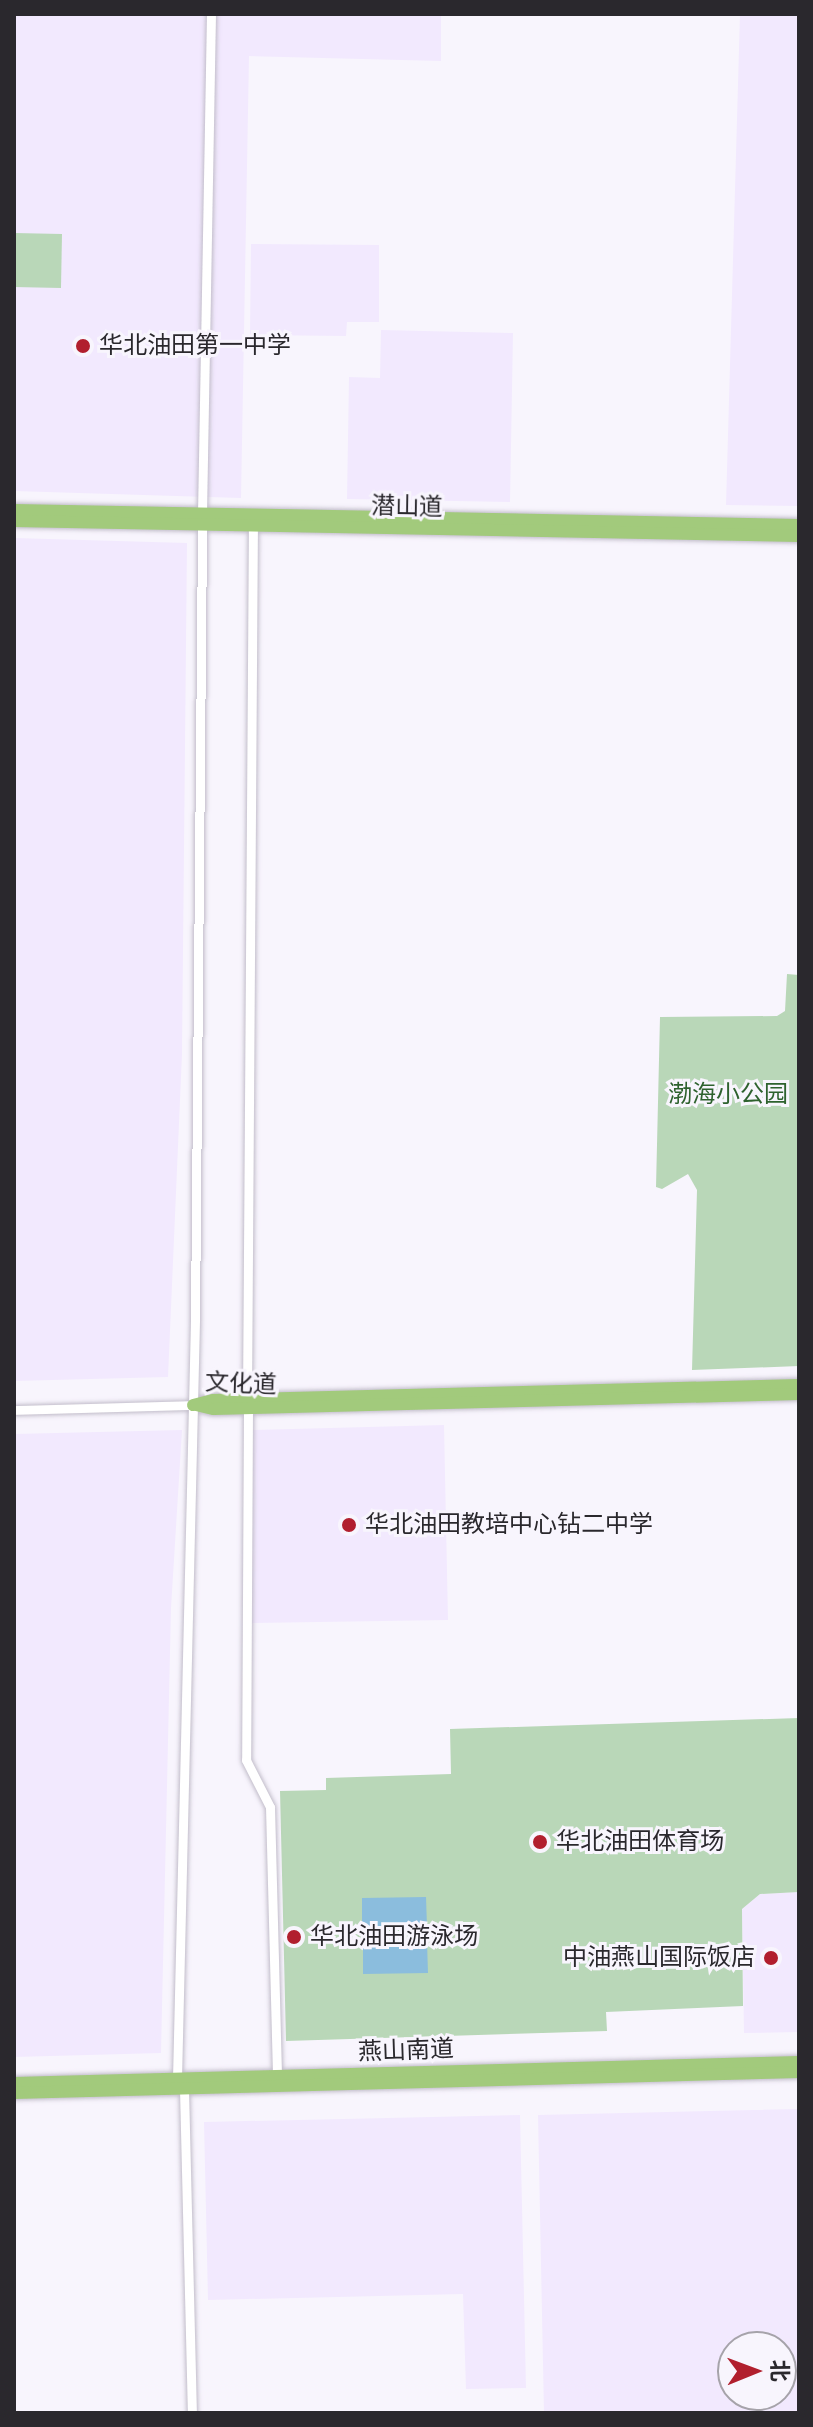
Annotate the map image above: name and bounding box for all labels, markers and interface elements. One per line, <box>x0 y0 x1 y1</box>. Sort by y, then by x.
place label: 华北油田第一中学 <box>99 332 291 360</box>
marker: 华北油田第一中学 <box>74 337 92 355</box>
street label: 潜山道 <box>371 492 443 522</box>
park label: 渤海小公园 <box>668 1081 788 1109</box>
street label: 文化道 <box>205 1368 277 1400</box>
place label: 华北油田教培中心钻二中学 <box>365 1511 653 1539</box>
marker: 华北油田教培中心钻二中学 <box>340 1516 358 1534</box>
place label: 华北油田体育场 <box>556 1828 724 1856</box>
marker: 华北油田体育场 <box>531 1833 549 1851</box>
place label: 华北油田游泳场 <box>310 1923 478 1951</box>
marker: 华北油田游泳场 <box>285 1928 303 1946</box>
place label: 中油燕山国际饭店 <box>563 1944 755 1972</box>
marker: 中油燕山国际饭店 <box>762 1949 780 1967</box>
street label: 燕山南道 <box>358 2035 454 2067</box>
north arrow <box>717 2331 797 2411</box>
text: 北 <box>766 2359 793 2382</box>

